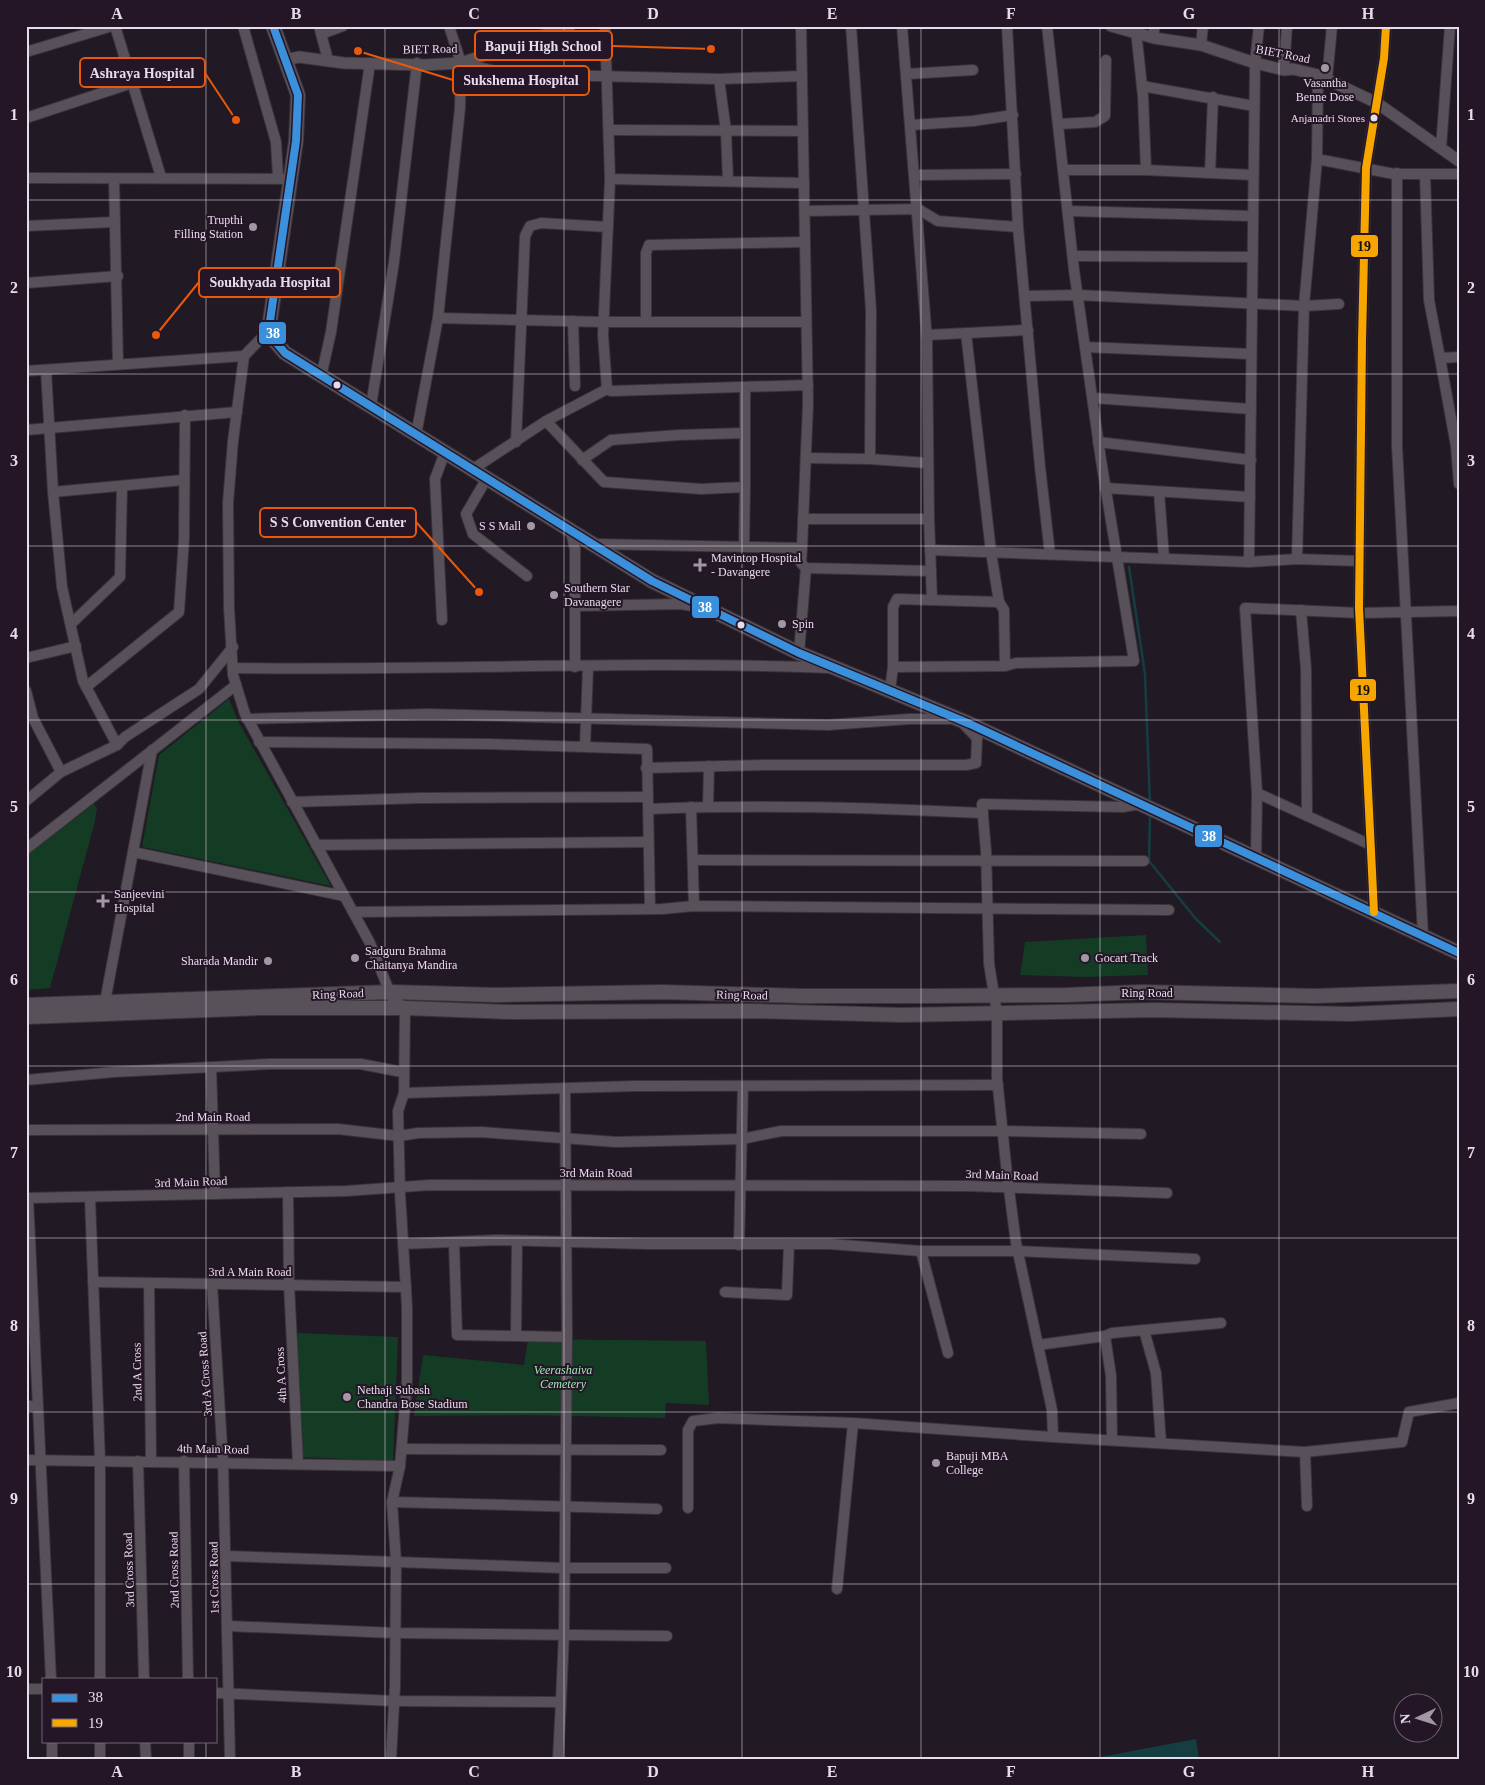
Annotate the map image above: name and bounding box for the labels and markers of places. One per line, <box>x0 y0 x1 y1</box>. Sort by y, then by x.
callout: Bapuji High School <box>475 31 612 60</box>
callout: Ashraya Hospital <box>80 58 205 87</box>
marker: Vasantha Benne Dose <box>1319 62 1331 74</box>
callout: Sukshema Hospital <box>453 66 589 95</box>
place label: Vasantha Benne Dose <box>1296 76 1354 104</box>
place label: Anjanadri Stores <box>1291 112 1365 124</box>
marker: Anjanadri Stores <box>1369 113 1379 123</box>
place label: Trupthi Filling Station <box>174 213 244 241</box>
marker: Trupthi Filling Station <box>247 221 259 233</box>
callout: Soukhyada Hospital <box>199 268 340 297</box>
unlabelled marker <box>332 380 342 390</box>
callout: S S Convention Center <box>260 508 416 537</box>
place label: S S Mall <box>479 519 522 533</box>
marker: S S Mall <box>525 520 537 532</box>
place label: Mavintop Hospital - Davangere <box>711 551 802 579</box>
marker: Mavintop Hospital - Davangere <box>693 558 707 572</box>
place label: Southern Star Davanagere <box>564 581 630 609</box>
marker: Southern Star Davanagere <box>548 589 560 601</box>
place label: Spin <box>792 617 814 631</box>
marker: Spin <box>776 618 788 630</box>
unlabelled marker <box>736 620 746 630</box>
place label: Sanjeevini Hospital <box>114 887 165 915</box>
marker: Sanjeevini Hospital <box>96 894 110 908</box>
place label: Sadguru Brahma Chaitanya Mandira <box>365 944 458 972</box>
place label: Gocart Track <box>1095 951 1158 965</box>
marker: Sadguru Brahma Chaitanya Mandira <box>349 952 361 964</box>
marker: Gocart Track <box>1079 952 1091 964</box>
place label: Sharada Mandir <box>181 954 258 968</box>
marker: Sharada Mandir <box>262 955 274 967</box>
place label: Nethaji Subash Chandra Bose Stadium <box>357 1383 468 1411</box>
marker: Nethaji Subash Chandra Bose Stadium <box>341 1391 353 1403</box>
place label: Bapuji MBA College <box>946 1449 1009 1477</box>
marker: Bapuji MBA College <box>930 1457 942 1469</box>

